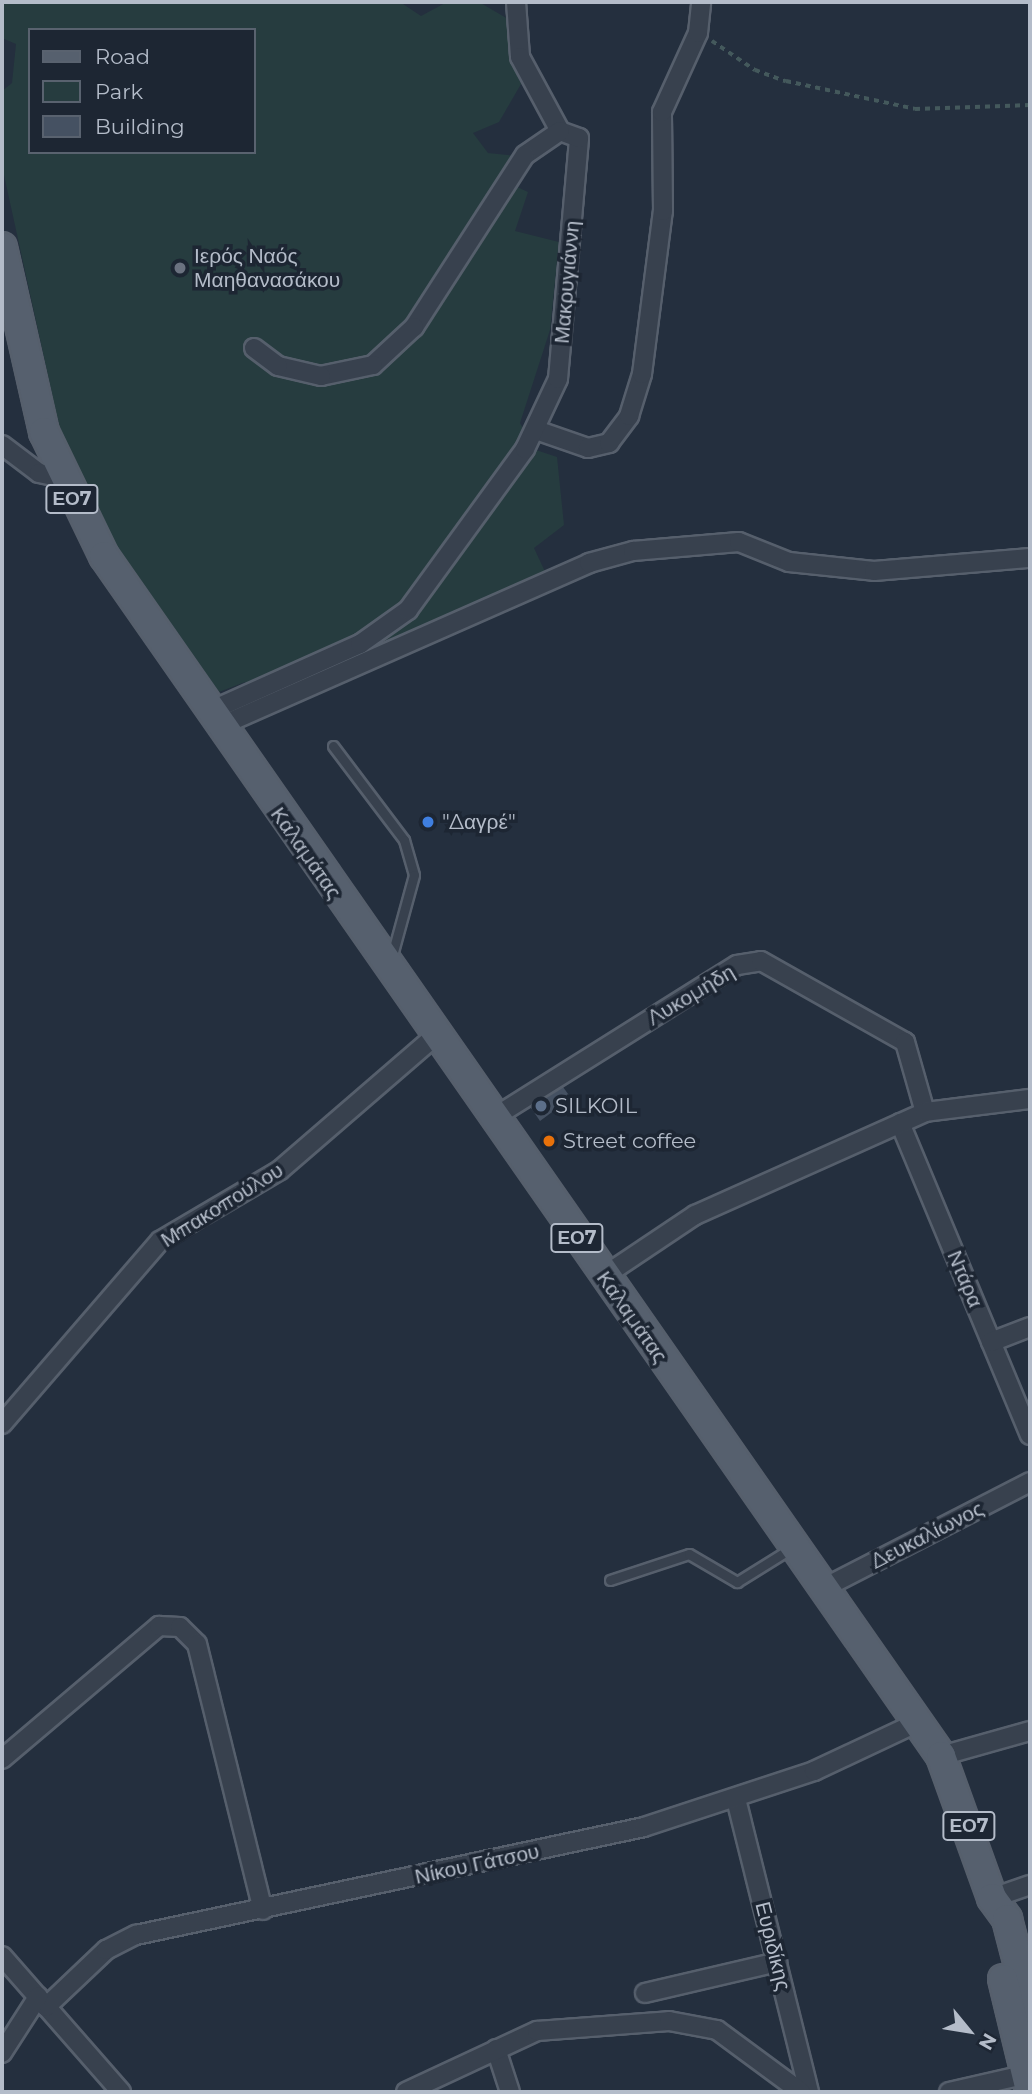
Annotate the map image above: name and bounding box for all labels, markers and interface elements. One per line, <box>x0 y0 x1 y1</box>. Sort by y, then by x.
legend <box>28 28 256 154</box>
text: Road <box>95 44 150 69</box>
text: Park <box>95 79 143 104</box>
text: Building <box>95 114 185 139</box>
street label: Μακρυγιάννη <box>549 219 585 345</box>
place label: Ιερός Ναός Μαηθανασάκου <box>194 243 340 293</box>
marker: Ιερός Ναός Μαηθανασάκου <box>172 260 188 276</box>
road number: ΕΟ7 <box>44 484 100 514</box>
street label: Καλαμάτας <box>265 802 347 904</box>
place label: "Δαγρέ" <box>442 809 516 835</box>
marker: "Δαγρέ" <box>420 814 436 830</box>
street label: Λυκομήδη <box>643 959 739 1031</box>
place label: SILKOIL <box>555 1093 637 1119</box>
marker: SILKOIL <box>533 1098 549 1114</box>
place label: Street coffee <box>563 1128 696 1154</box>
marker: Street coffee <box>541 1133 557 1149</box>
street label: Μπακοπούλου <box>156 1157 288 1253</box>
road number: ΕΟ7 <box>549 1222 605 1254</box>
street label: Ντάρα <box>942 1247 988 1311</box>
street label: Καλαμάτας <box>591 1266 673 1368</box>
street label: Δευκαλίωνος <box>866 1496 988 1574</box>
road number: ΕΟ7 <box>941 1810 997 1842</box>
street label: Νίκου Γάτσου <box>412 1839 542 1889</box>
street label: Ευριδίκης <box>750 1899 796 1993</box>
north arrow <box>934 1996 1004 2066</box>
text: N <box>974 2029 1001 2054</box>

